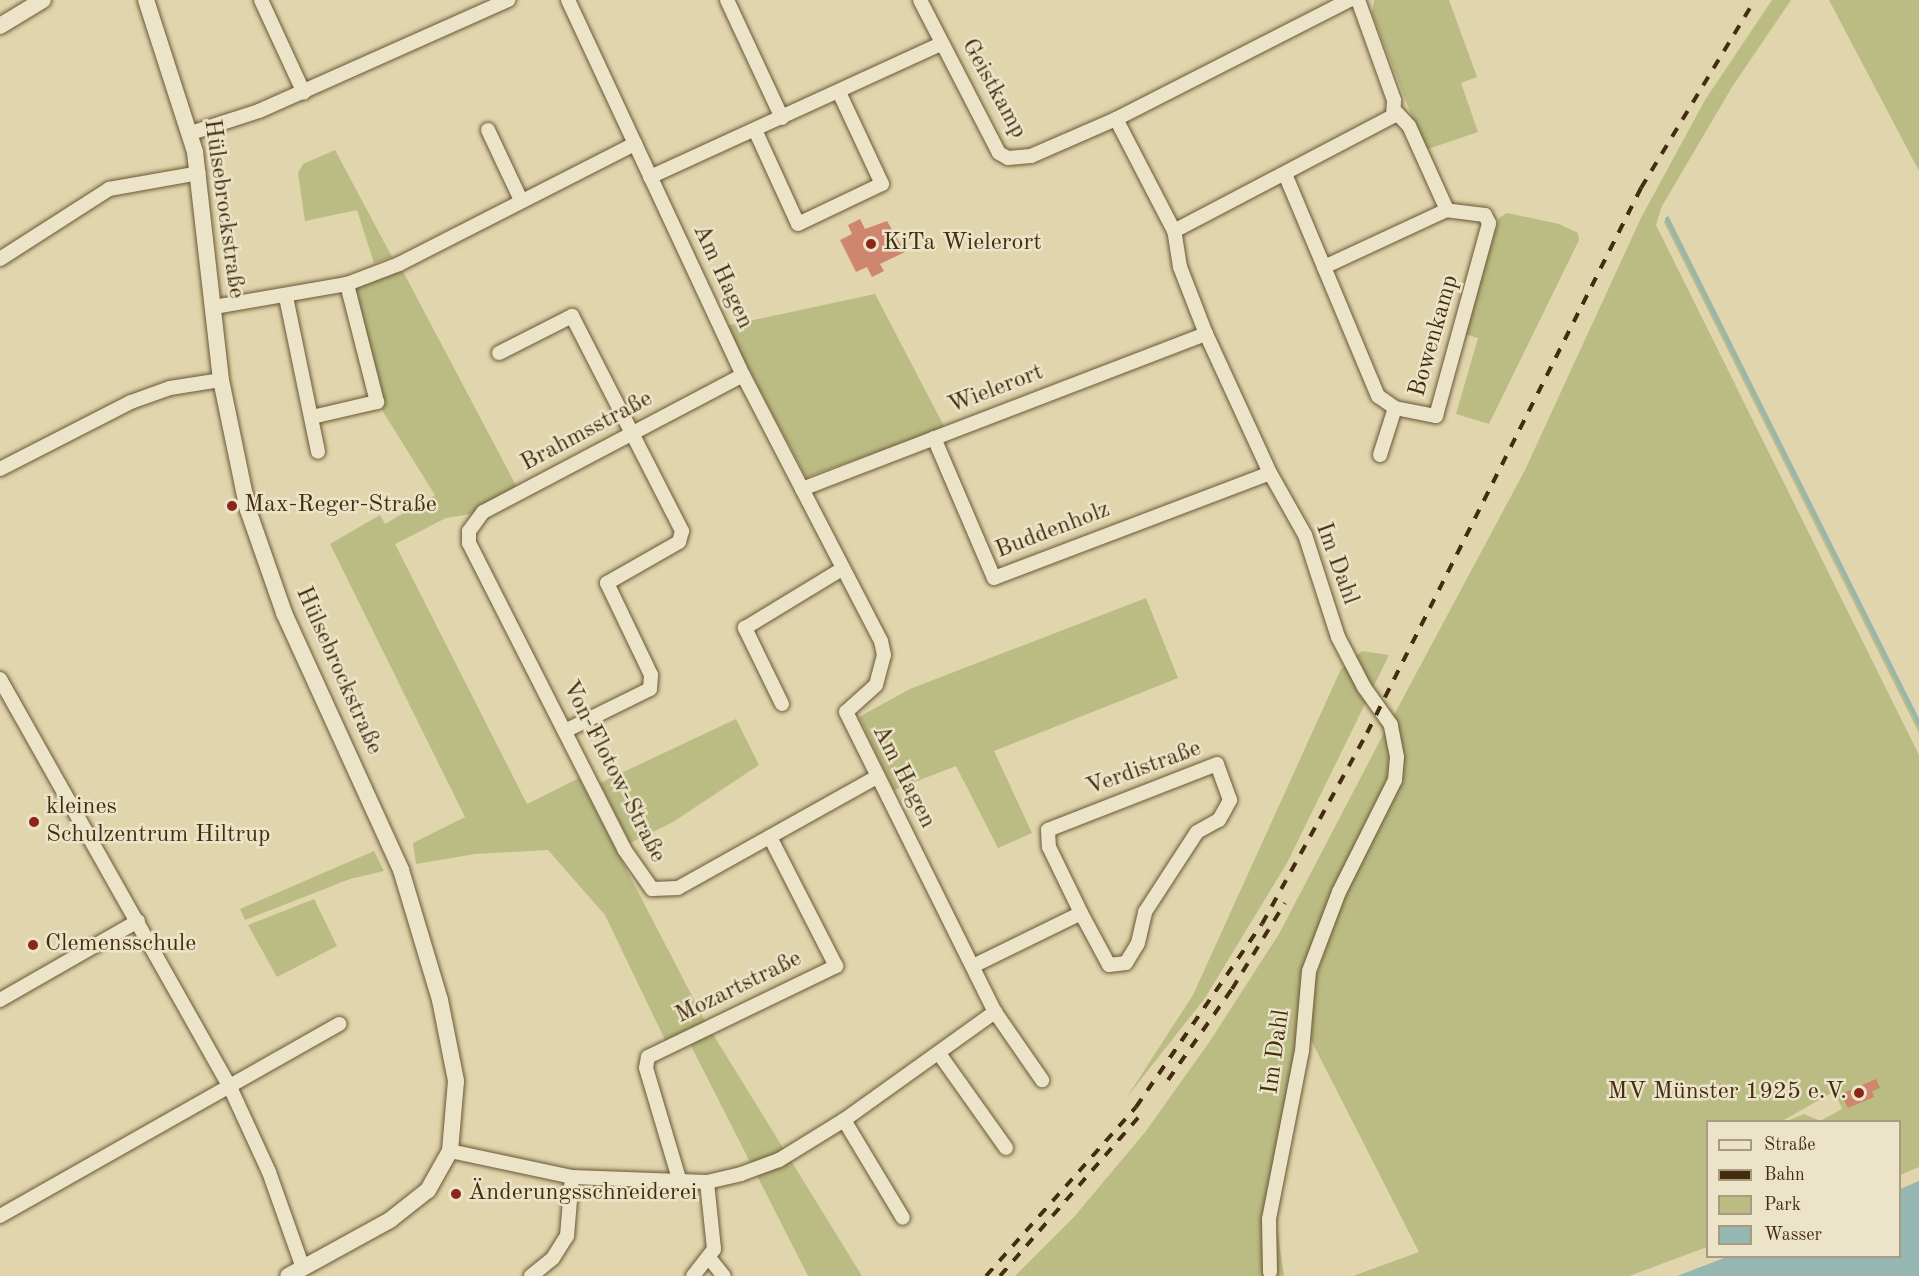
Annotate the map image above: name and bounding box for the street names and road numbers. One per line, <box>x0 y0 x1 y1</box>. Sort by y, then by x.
street label: Geistkamp <box>954 34 1032 144</box>
street label: Hülsebrockstraße <box>196 117 250 301</box>
street label: Am Hagen <box>685 220 759 334</box>
street label: Bowenkamp <box>1404 272 1466 400</box>
street label: Wielerort <box>944 359 1048 421</box>
street label: Brahmsstraße <box>516 385 658 479</box>
street label: Buddenholz <box>992 496 1114 566</box>
street label: Im Dahl <box>1308 519 1364 609</box>
street label: Hülsebrockstraße <box>288 583 388 759</box>
street label: Von-Flotow-Straße <box>555 676 671 868</box>
street label: Am Hagen <box>865 721 941 833</box>
street label: Verdistraße <box>1083 735 1205 803</box>
street label: Mozartstraße <box>671 945 807 1031</box>
street label: Im Dahl <box>1257 1008 1297 1096</box>

